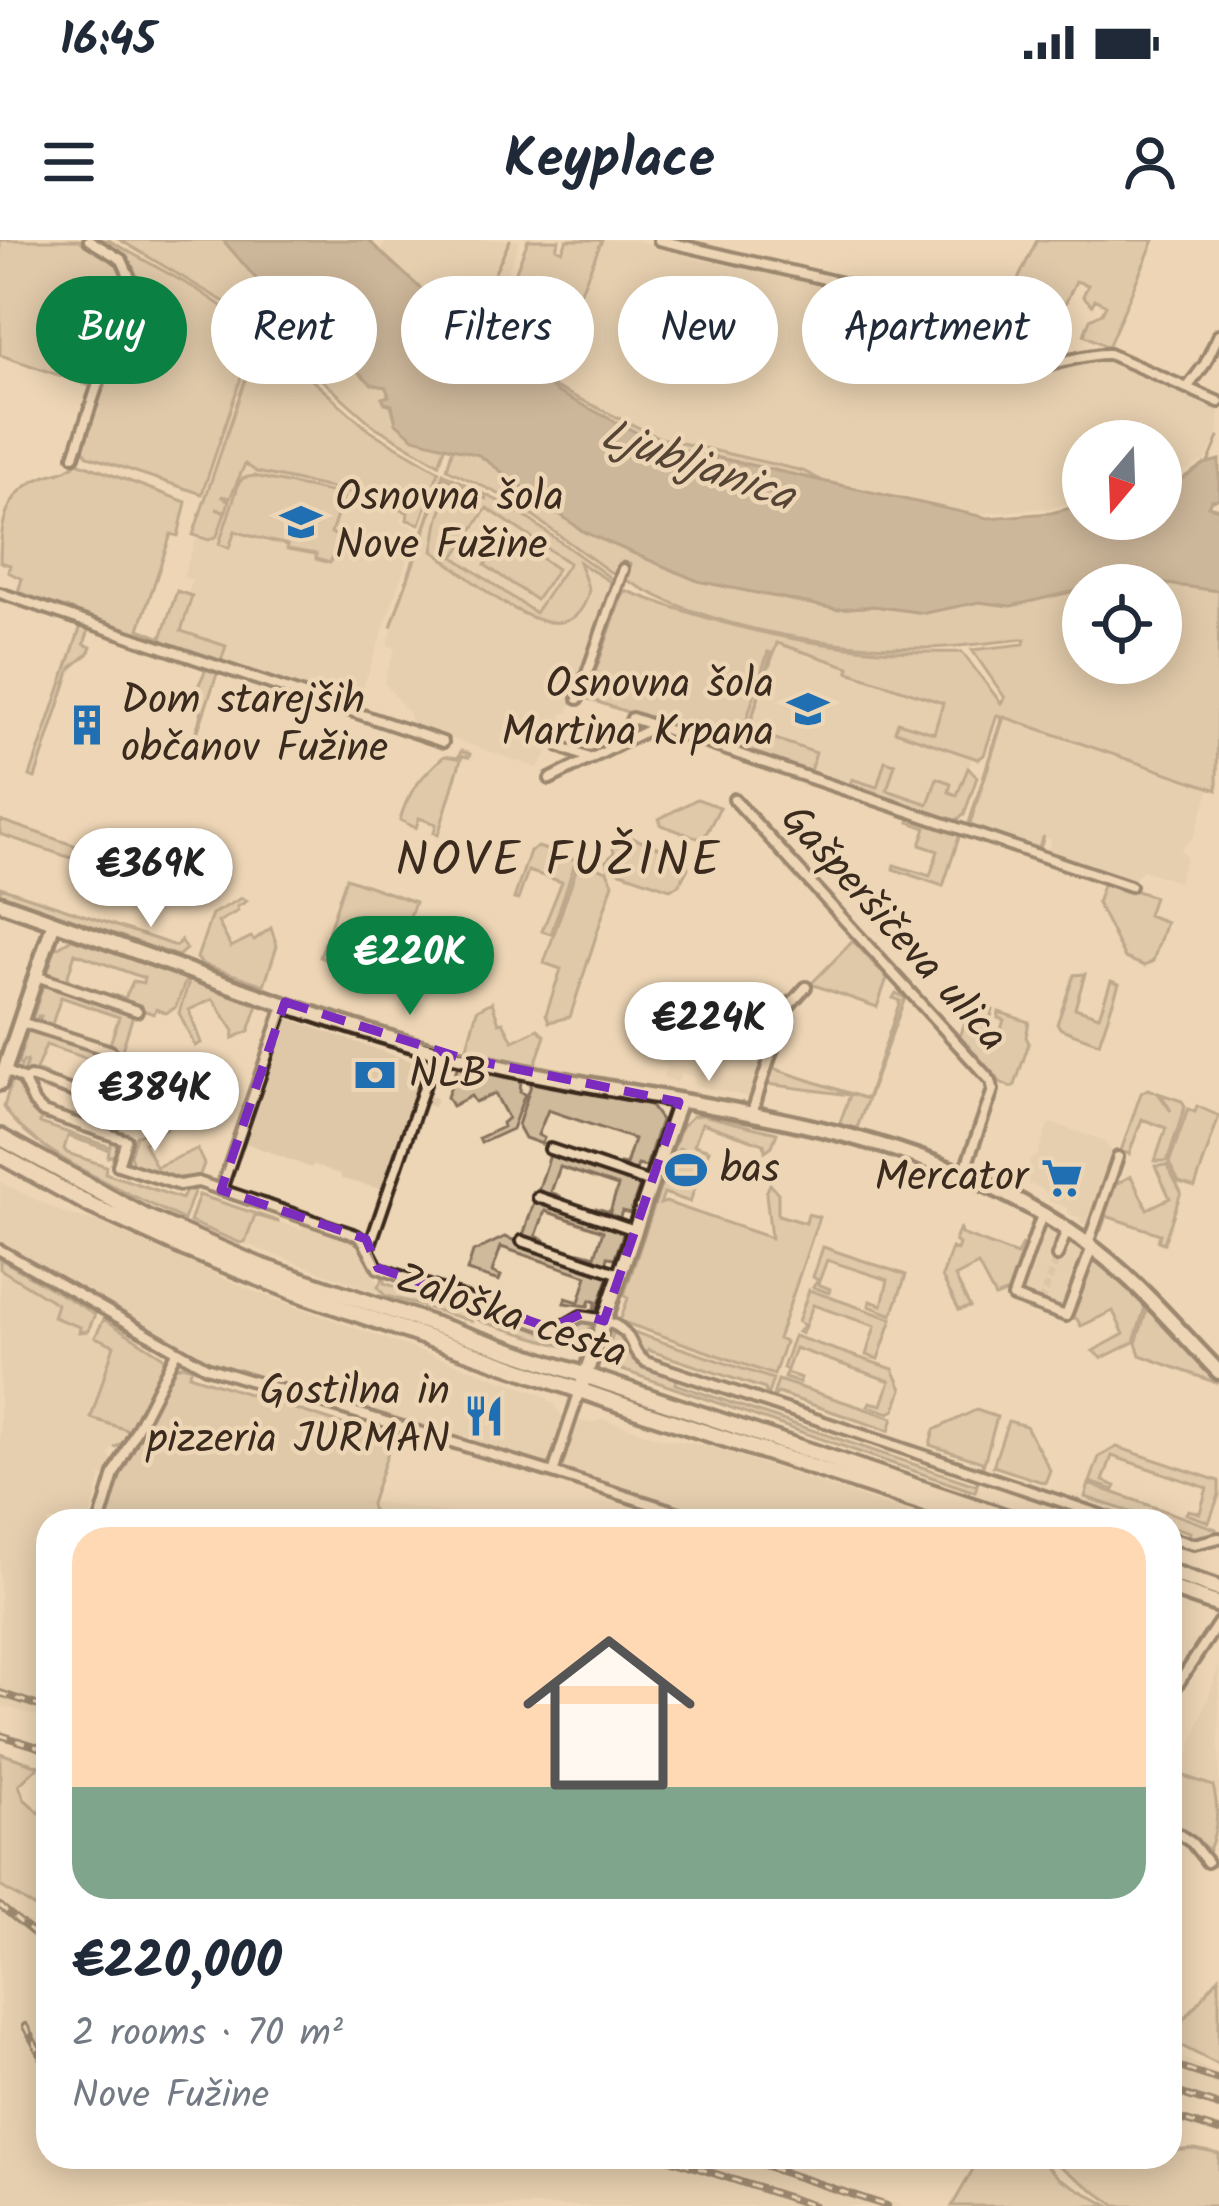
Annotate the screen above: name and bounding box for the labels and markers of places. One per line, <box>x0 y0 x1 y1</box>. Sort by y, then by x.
place label: Osnovna šola Nove Fužine <box>335 465 564 580</box>
school or university icon: Osnovna šola Nove Fužine <box>278 499 324 545</box>
place label: Osnovna šola Martina Krpana <box>502 652 774 767</box>
place label: Dom starejših občanov Fužine <box>121 668 388 783</box>
school or university icon: Osnovna šola Martina Krpana <box>785 686 831 732</box>
building icon: Dom starejših občanov Fužine <box>64 702 110 748</box>
pin: €369K <box>67 828 235 930</box>
pin: €220K <box>326 916 494 1018</box>
pin: €224K <box>625 982 793 1084</box>
place label: NLB <box>409 1042 487 1109</box>
pin: €384K <box>71 1052 239 1154</box>
bank icon: NLB <box>352 1052 398 1098</box>
place label: bas <box>720 1137 780 1204</box>
place label: Mercator <box>874 1145 1030 1212</box>
sports icon: bas <box>663 1147 709 1193</box>
supermarket icon: Mercator <box>1039 1155 1085 1201</box>
place label: Gostilna in pizzeria JURMAN <box>145 1359 450 1474</box>
restaurant icon: Gostilna in pizzeria JURMAN <box>461 1393 507 1439</box>

